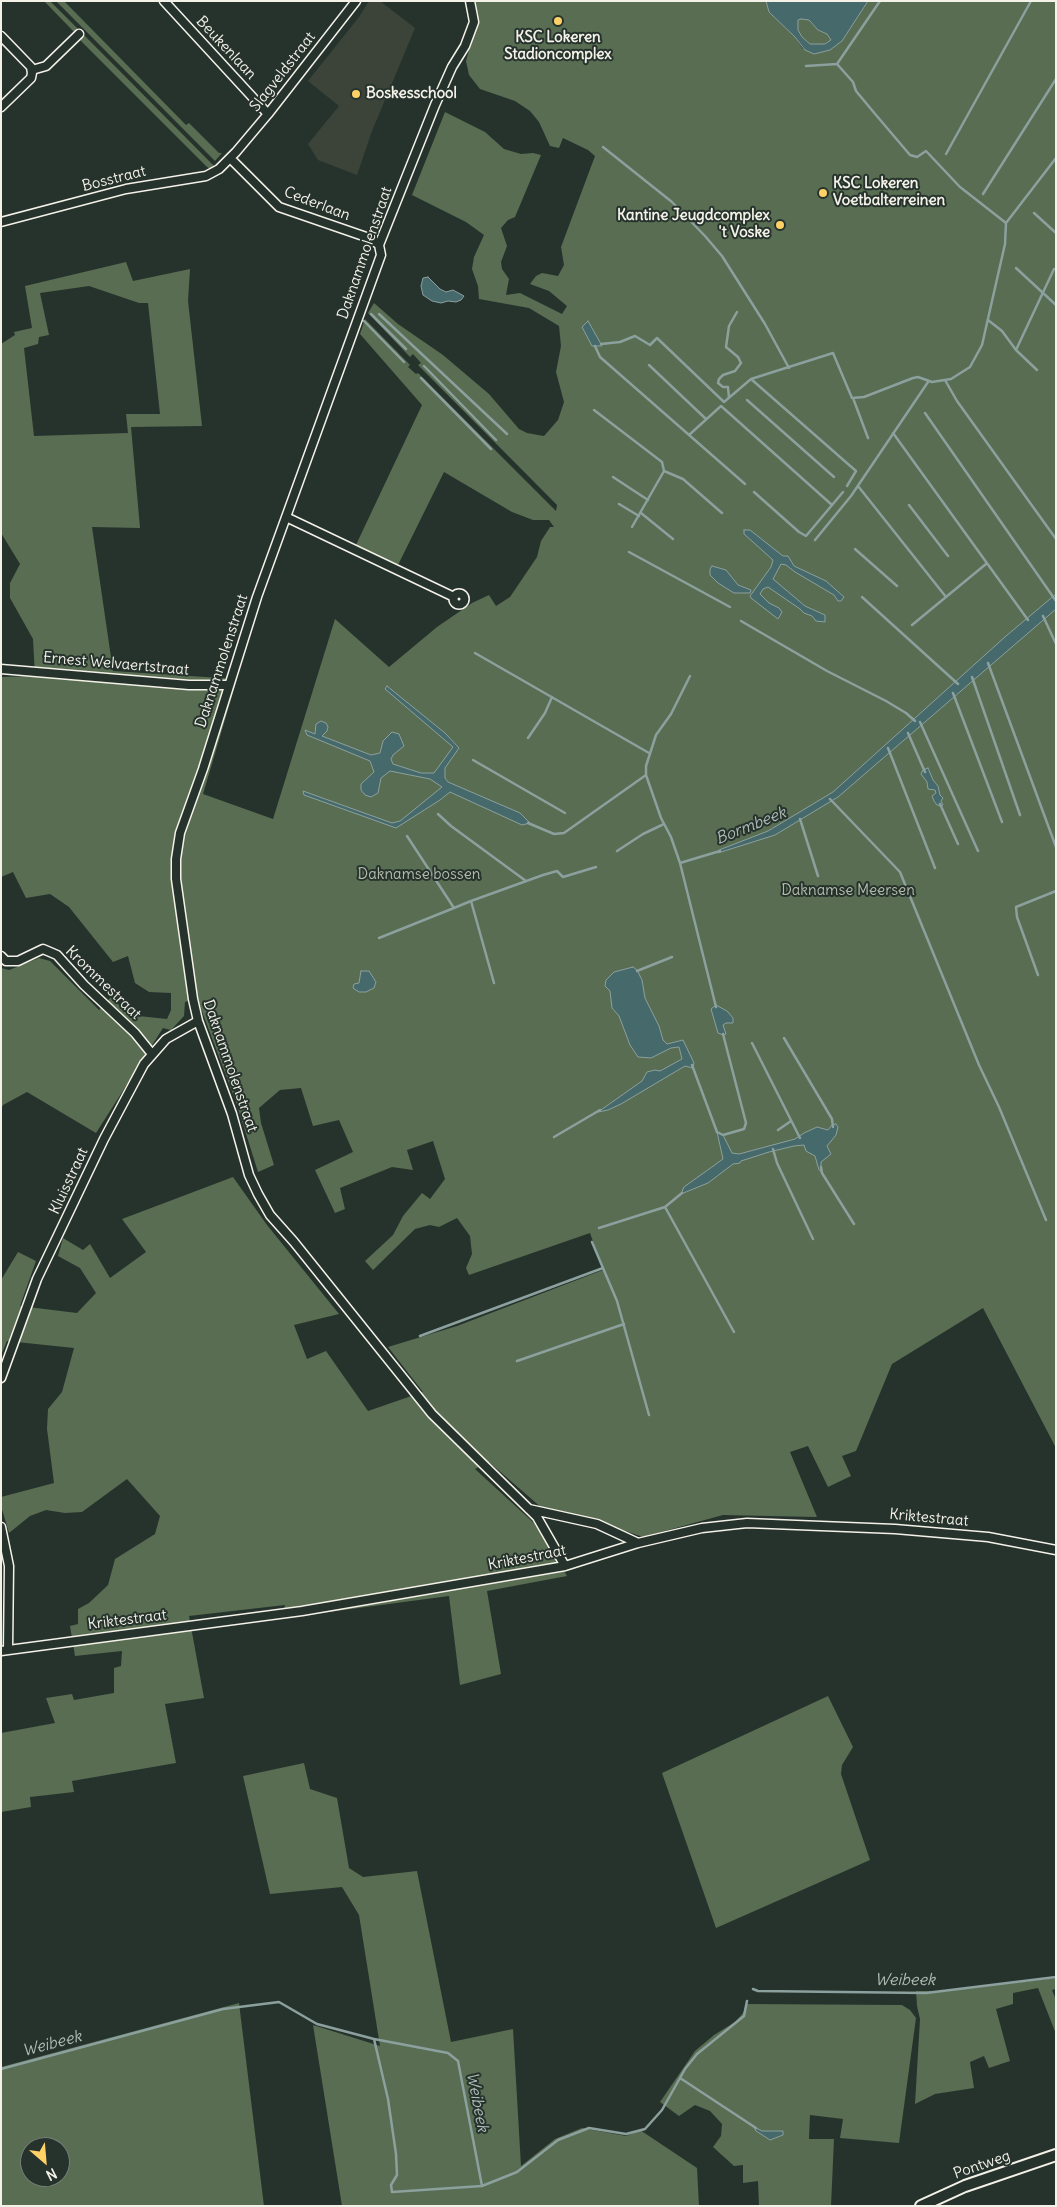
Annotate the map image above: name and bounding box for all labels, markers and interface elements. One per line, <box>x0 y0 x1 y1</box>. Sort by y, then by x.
street label: Beukenlaan <box>192 13 260 83</box>
marker: KSC Lokeren Stadioncomplex <box>552 15 564 27</box>
street label: Slagveldstraat <box>246 29 320 115</box>
place label: KSC Lokeren Stadioncomplex <box>504 29 612 64</box>
place label: Boskesschool <box>366 85 457 103</box>
marker: Boskesschool <box>350 88 362 100</box>
street label: Bosstraat <box>80 162 148 196</box>
place label: KSC Lokeren Voetbalterreinen <box>833 175 945 210</box>
street label: Cederlaan <box>281 183 353 225</box>
street label: Daknammolenstraat <box>334 184 396 322</box>
marker: KSC Lokeren Voetbalterreinen <box>817 187 829 199</box>
place label: Kantine Jeugdcomplex 't Voske <box>617 207 770 242</box>
marker: Kantine Jeugdcomplex 't Voske <box>774 219 786 231</box>
street label: Daknammolenstraat <box>192 592 252 730</box>
street label: Ernest Welvaertstraat <box>42 649 190 679</box>
water label: Bormbeek <box>713 803 789 849</box>
park label: Daknamse bossen <box>358 866 480 884</box>
park label: Daknamse Meersen <box>781 882 915 900</box>
street label: Krommestraat <box>61 942 145 1024</box>
street label: Daknammolenstraat <box>199 997 261 1135</box>
street label: Kluisstraat <box>46 1145 92 1217</box>
street label: Kriktestraat <box>889 1506 969 1530</box>
street label: Kriktestraat <box>486 1542 568 1574</box>
street label: Kriktestraat <box>87 1606 167 1634</box>
water label: Weibeek <box>875 1970 935 1990</box>
water label: Weibeek <box>20 2027 84 2061</box>
water label: Weibeek <box>462 2071 492 2133</box>
north arrow <box>20 2137 70 2187</box>
street label: Pontweg <box>951 2147 1013 2183</box>
text: N <box>43 2164 60 2185</box>

